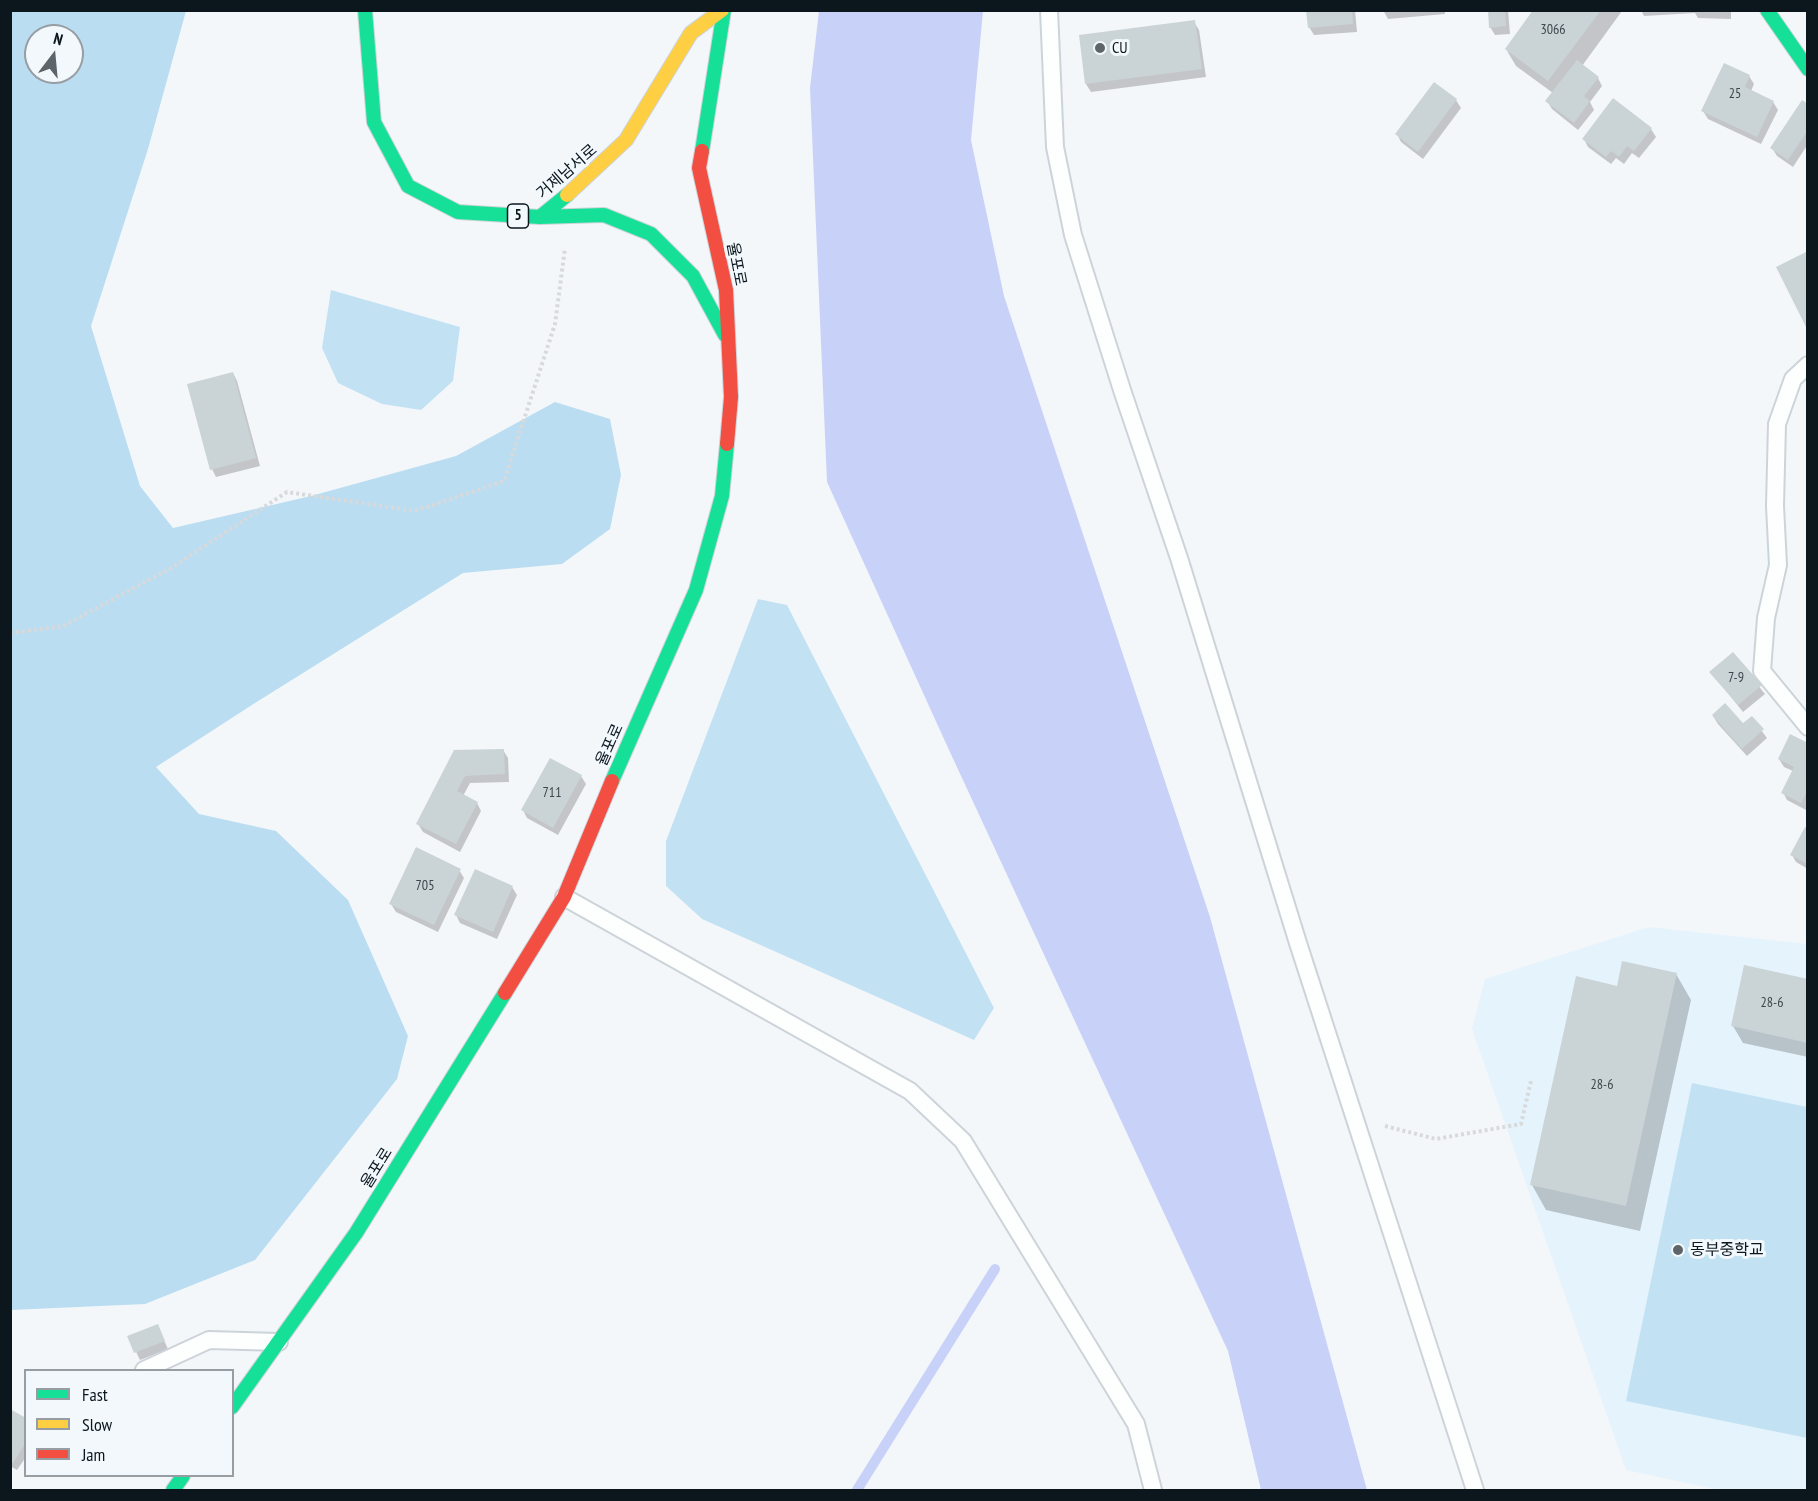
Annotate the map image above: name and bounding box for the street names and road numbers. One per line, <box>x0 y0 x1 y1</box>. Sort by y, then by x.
street label: 거제남서로 <box>533 141 601 203</box>
road number: 5 <box>508 204 528 228</box>
street label: 율포로 <box>722 240 750 288</box>
street label: 율포로 <box>592 721 628 769</box>
street label: 율포로 <box>357 1144 397 1192</box>

